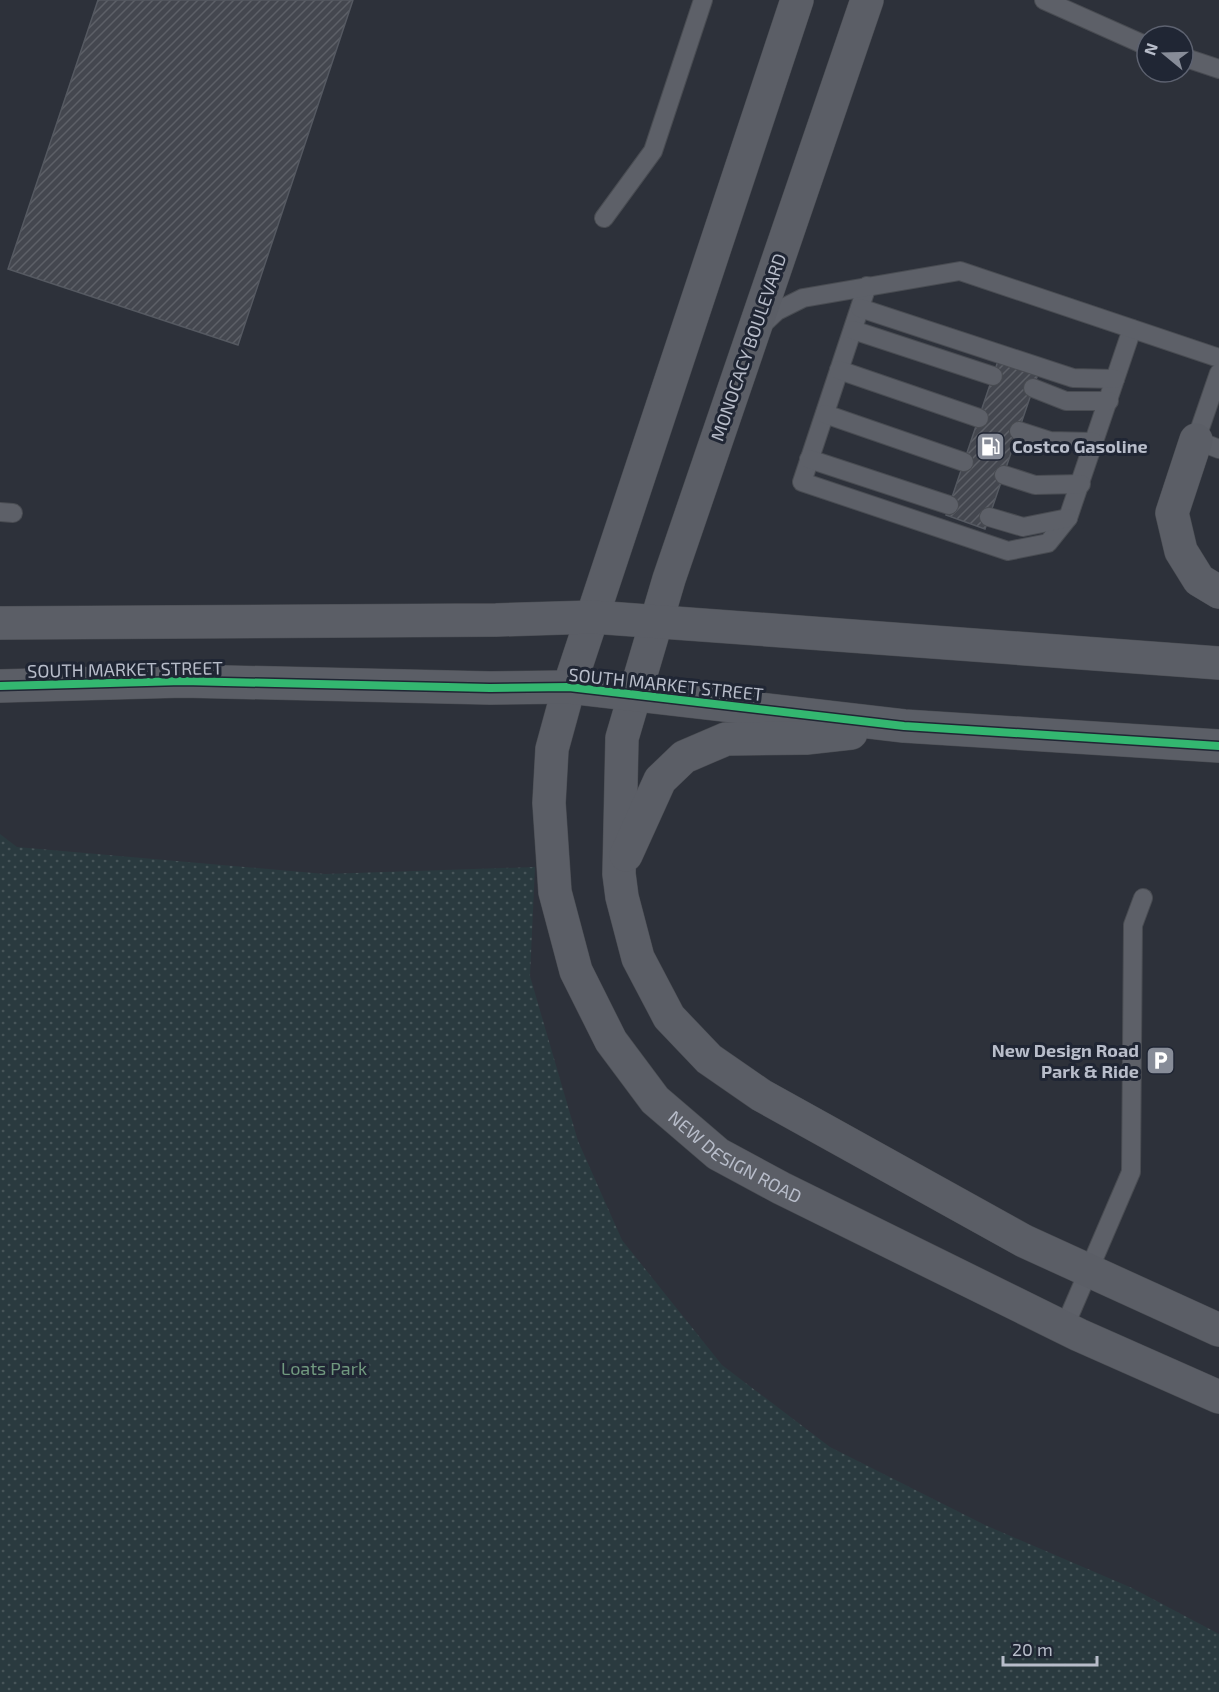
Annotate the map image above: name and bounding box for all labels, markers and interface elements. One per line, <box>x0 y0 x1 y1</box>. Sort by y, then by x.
north arrow <box>1135 24 1195 84</box>
text: N <box>1139 40 1161 58</box>
street label: MONOCACY BOULEVARD <box>706 250 790 444</box>
fuel station icon: Costco Gasoline <box>975 430 1007 462</box>
place label: Costco Gasoline <box>1012 435 1148 457</box>
street label: SOUTH MARKET STREET <box>27 656 224 682</box>
street label: SOUTH MARKET STREET <box>568 663 765 705</box>
place label: New Design Road Park & Ride <box>992 1039 1139 1082</box>
parking icon: New Design Road Park & Ride <box>1144 1044 1176 1076</box>
street label: NEW DESIGN ROAD <box>664 1106 805 1208</box>
park label: Loats Park <box>281 1357 367 1379</box>
scale bar <box>1003 1629 1098 1667</box>
text: 20 m <box>1012 1638 1053 1660</box>

